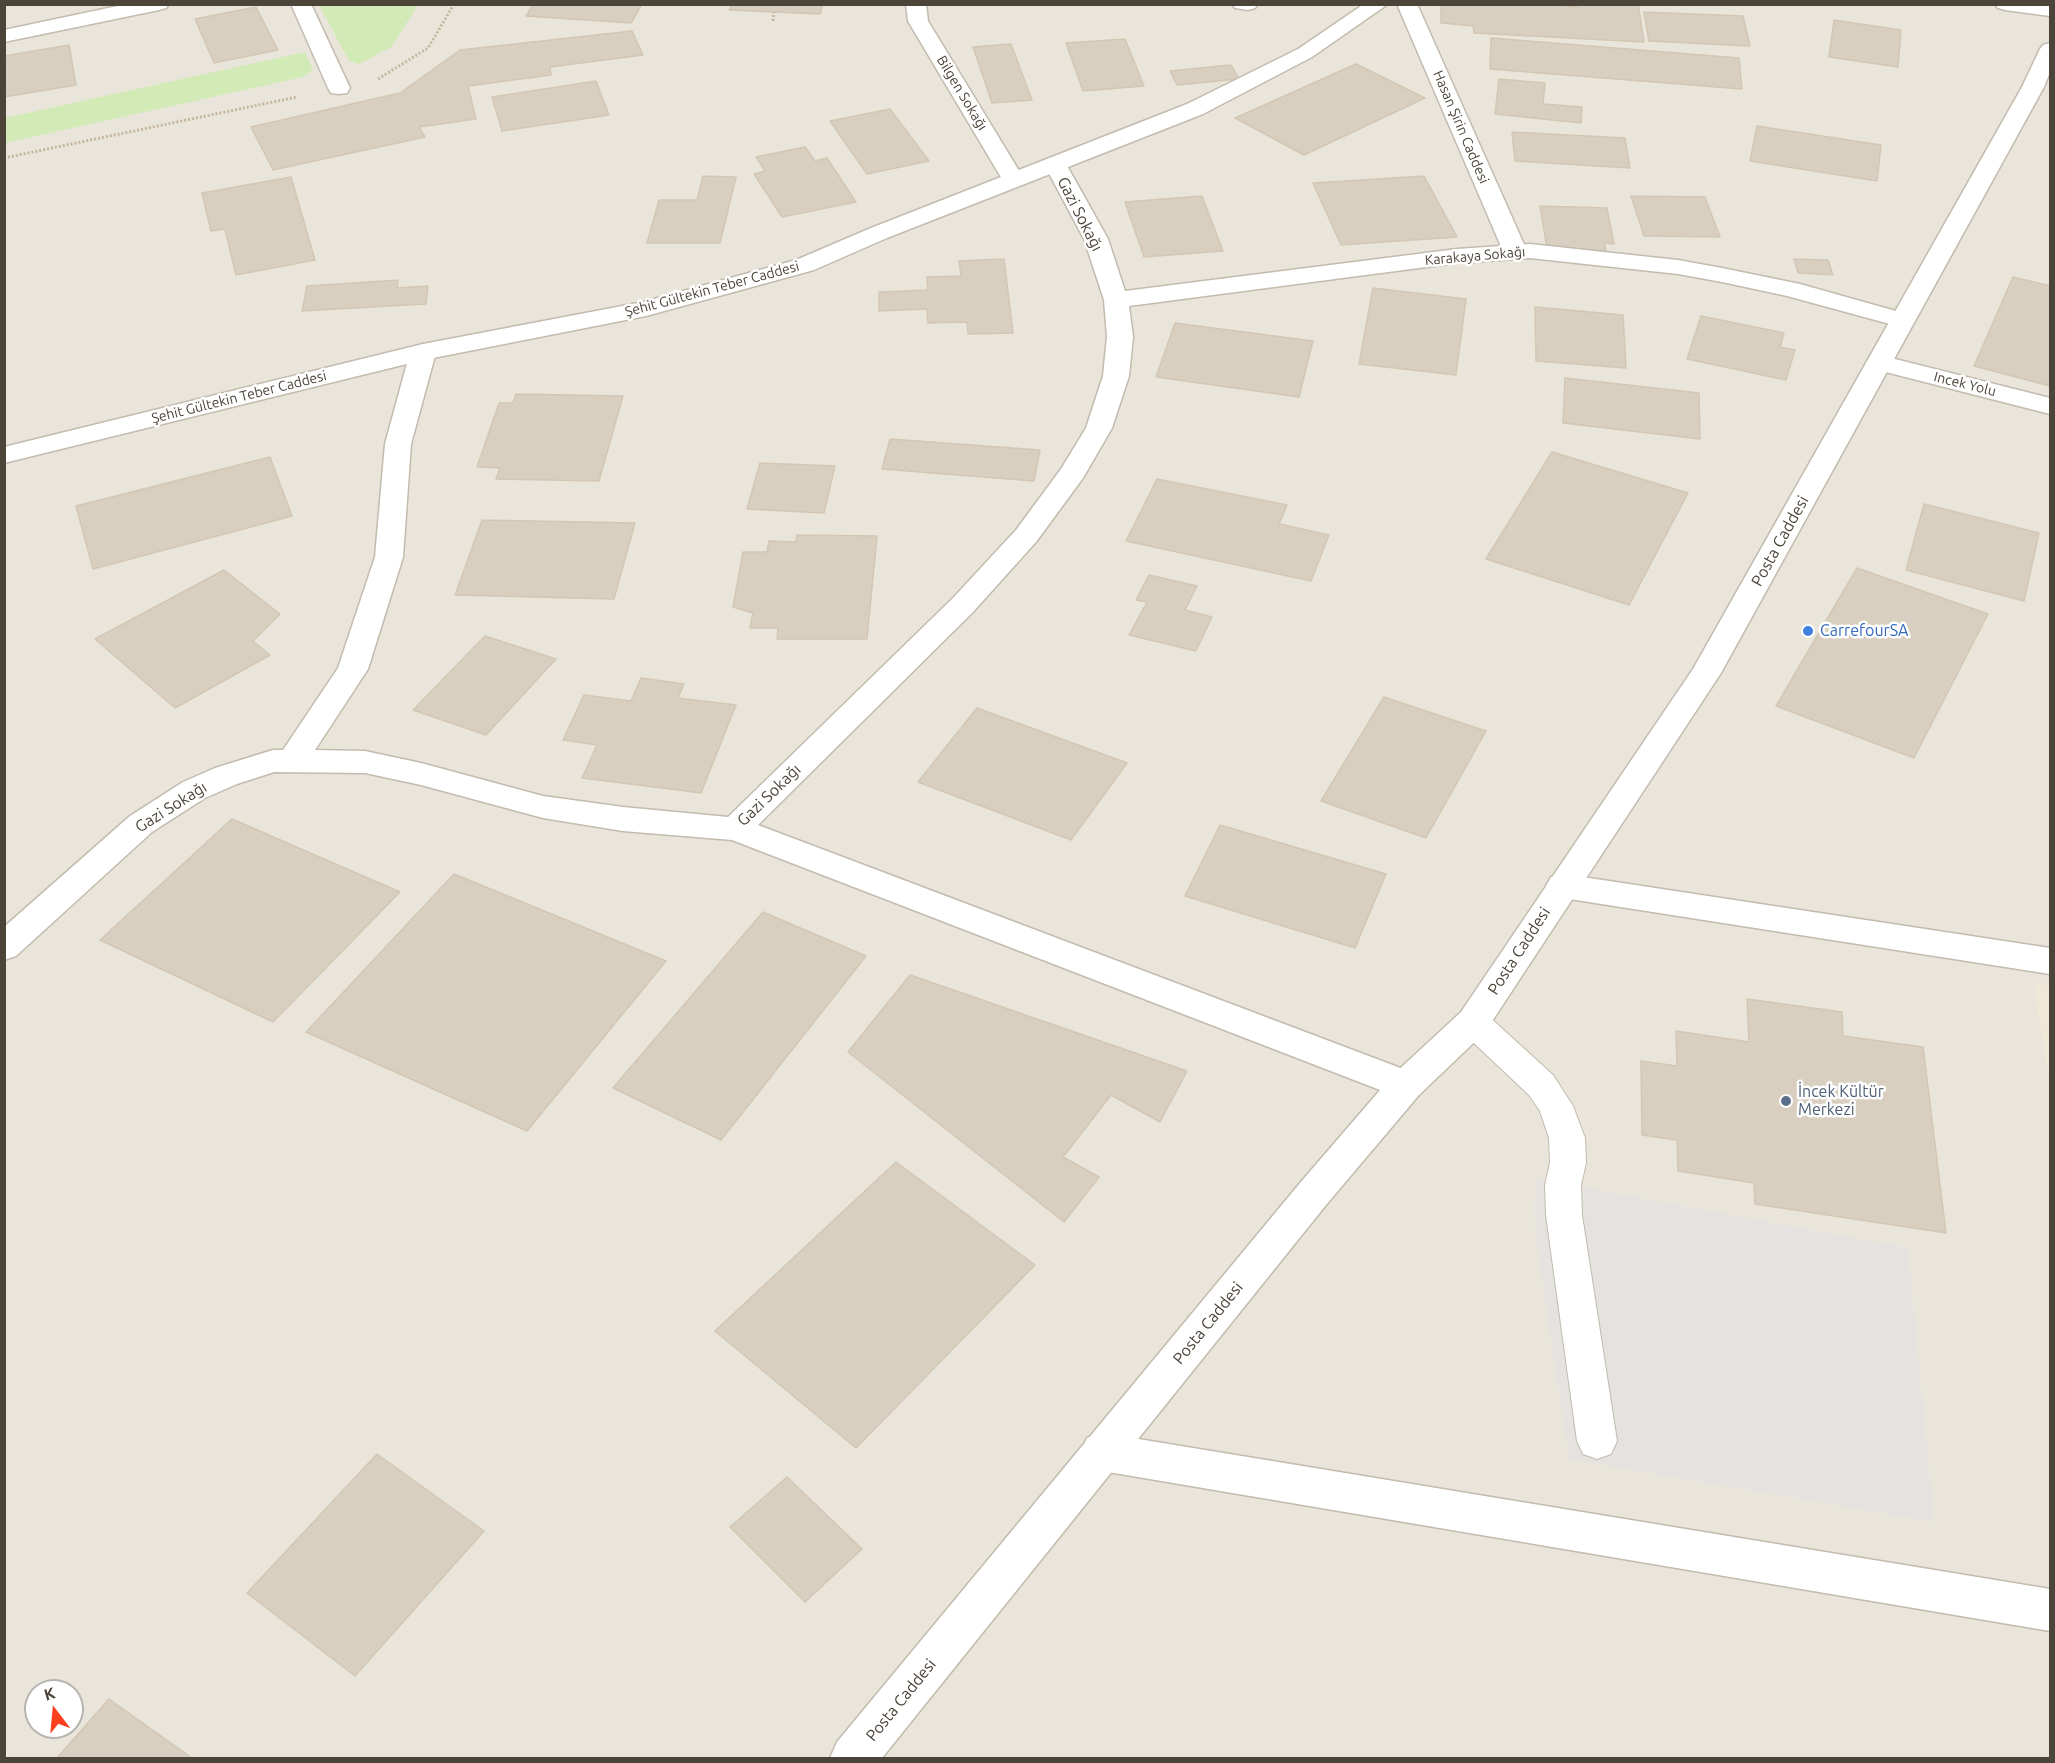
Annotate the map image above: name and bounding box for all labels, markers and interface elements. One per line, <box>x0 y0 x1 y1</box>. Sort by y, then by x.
street label: Bilgen Sokağı <box>933 53 991 133</box>
street label: Hasan Şirin Caddesi <box>1430 68 1492 186</box>
street label: Gazi Sokağı <box>1053 174 1107 254</box>
street label: Karakaya Sokağı <box>1424 243 1526 269</box>
street label: Şehit Gültekin Teber Caddesi <box>623 258 801 320</box>
street label: Şehit Gültekin Teber Caddesi <box>150 367 328 427</box>
street label: Incek Yolu <box>1932 368 1998 400</box>
street label: Posta Caddesi <box>1747 492 1813 590</box>
place label: CarrefourSA <box>1820 621 1908 641</box>
marker: CarrefourSA <box>1801 624 1815 638</box>
street label: Gazi Sokağı <box>733 760 805 830</box>
street label: Gazi Sokağı <box>132 777 210 837</box>
street label: Posta Caddesi <box>1484 904 1554 998</box>
place label: İncek Kültür Merkezi <box>1798 1082 1884 1120</box>
marker: İncek Kültür Merkezi <box>1779 1094 1793 1108</box>
street label: Posta Caddesi <box>1169 1278 1247 1368</box>
street label: Posta Caddesi <box>862 1655 940 1745</box>
north arrow <box>24 1679 84 1739</box>
text: K <box>42 1684 57 1704</box>

